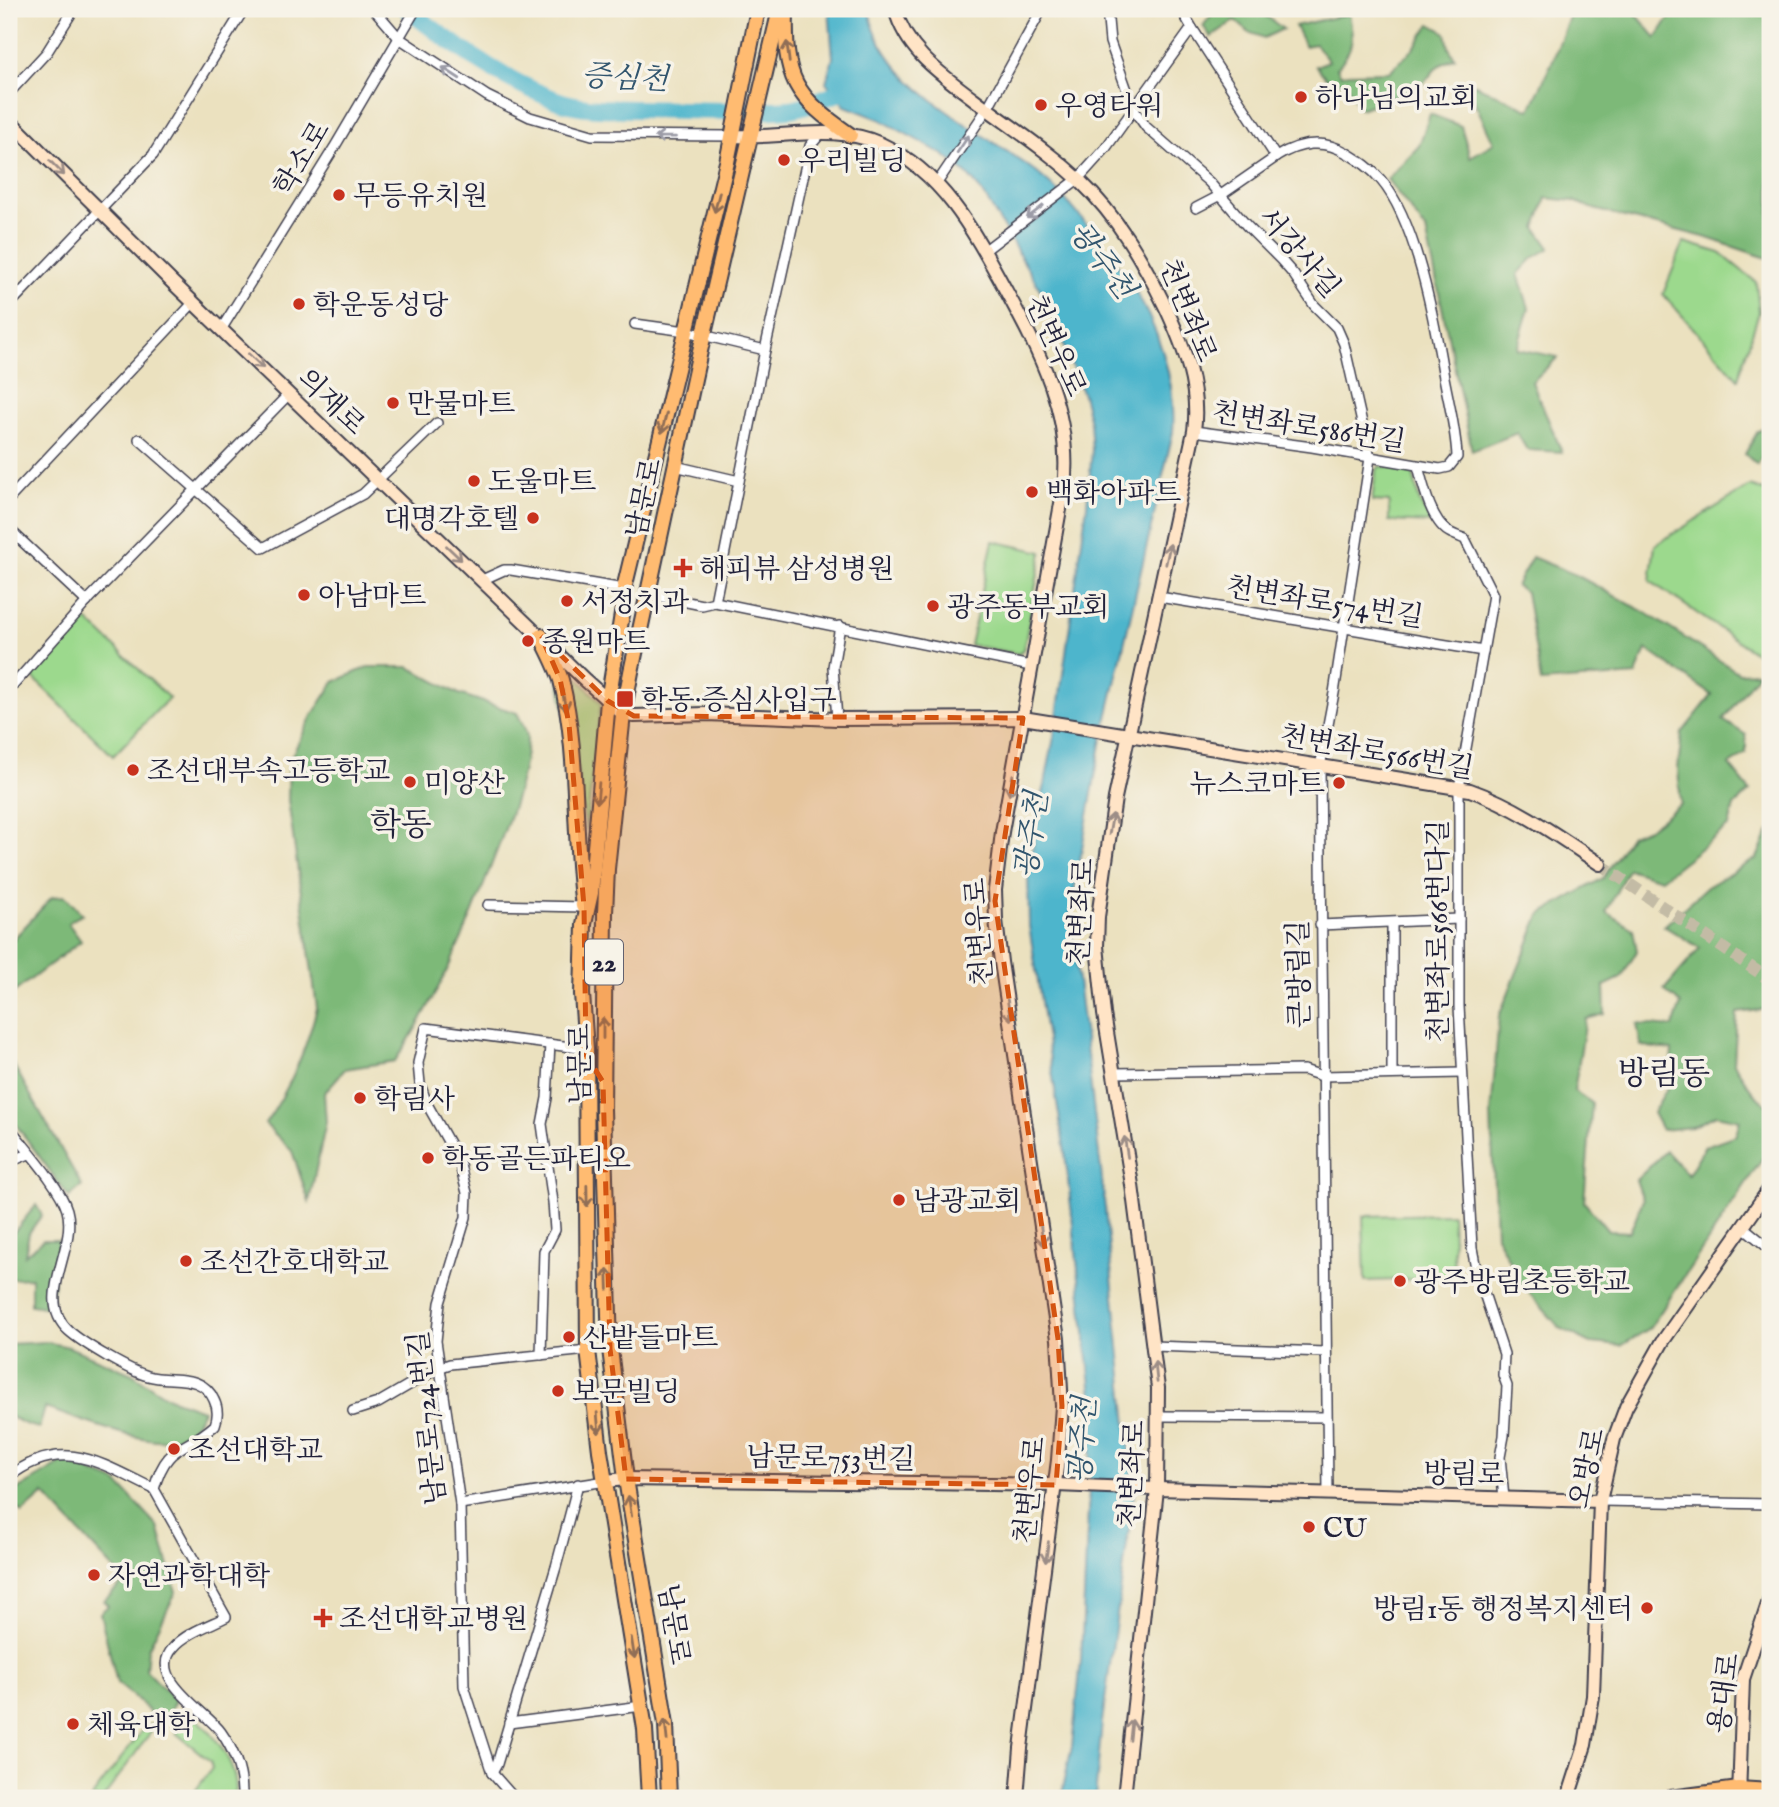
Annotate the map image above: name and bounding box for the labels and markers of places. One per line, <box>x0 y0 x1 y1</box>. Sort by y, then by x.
place label: 하나님의교회 <box>1315 82 1477 117</box>
marker: 하나님의교회 <box>1293 89 1309 105</box>
place label: 우영타워 <box>1055 90 1163 125</box>
marker: 우영타워 <box>1033 97 1049 113</box>
place label: 우리빌딩 <box>798 145 906 180</box>
marker: 우리빌딩 <box>776 152 792 168</box>
place label: 무등유치원 <box>353 180 488 215</box>
marker: 무등유치원 <box>331 187 347 203</box>
place label: 학운동성당 <box>313 289 448 324</box>
marker: 학운동성당 <box>291 296 307 312</box>
place label: 만물마트 <box>407 388 515 423</box>
marker: 만물마트 <box>385 395 401 411</box>
place label: 도울마트 <box>488 466 596 501</box>
marker: 도울마트 <box>466 473 482 489</box>
place label: 백화아파트 <box>1046 477 1181 512</box>
marker: 백화아파트 <box>1024 484 1040 500</box>
place label: 대명각호텔 <box>384 503 519 538</box>
marker: 대명각호텔 <box>525 510 541 526</box>
place label: 해피뷰 삼성병원 <box>699 553 894 588</box>
marker: 해피뷰 삼성병원 <box>673 558 693 578</box>
place label: 아남마트 <box>318 580 426 615</box>
place label: 서정치과 <box>581 586 689 621</box>
marker: 아남마트 <box>296 587 312 603</box>
place label: 광주동부교회 <box>947 591 1109 626</box>
marker: 서정치과 <box>559 593 575 609</box>
marker: 광주동부교회 <box>925 598 941 614</box>
place label: 종원마트 <box>542 626 650 661</box>
marker: 종원마트 <box>520 633 536 649</box>
place label: 학동·증심사입구 <box>641 684 837 719</box>
marker: 학동·증심사입구 <box>615 689 635 709</box>
place label: 조선대부속고등학교 <box>147 755 390 790</box>
marker: 조선대부속고등학교 <box>125 762 141 778</box>
place label: 미양산 <box>424 767 505 802</box>
place label: 뉴스코마트 <box>1190 768 1325 803</box>
marker: 미양산 <box>402 774 418 790</box>
marker: 뉴스코마트 <box>1331 775 1347 791</box>
place label: 학림사 <box>374 1083 455 1118</box>
marker: 학림사 <box>352 1090 368 1106</box>
place label: 학동골든파티오 <box>442 1143 631 1178</box>
marker: 학동골든파티오 <box>420 1150 436 1166</box>
place label: 남광교회 <box>913 1185 1021 1220</box>
marker: 남광교회 <box>891 1192 907 1208</box>
place label: 조선간호대학교 <box>200 1246 389 1281</box>
marker: 조선간호대학교 <box>178 1253 194 1269</box>
place label: 광주방림초등학교 <box>1414 1266 1630 1301</box>
marker: 광주방림초등학교 <box>1392 1273 1408 1289</box>
place label: 산밭들마트 <box>583 1322 718 1357</box>
marker: 산밭들마트 <box>561 1329 577 1345</box>
place label: 보문빌딩 <box>572 1376 680 1411</box>
marker: 보문빌딩 <box>550 1383 566 1399</box>
place label: 조선대학교 <box>188 1434 323 1469</box>
marker: 조선대학교 <box>166 1441 182 1457</box>
place label: CU <box>1323 1512 1367 1547</box>
marker: CU <box>1301 1519 1317 1535</box>
place label: 자연과학대학 <box>108 1560 270 1595</box>
marker: 자연과학대학 <box>86 1567 102 1583</box>
place label: 방림1동 행정복지센터 <box>1373 1593 1633 1628</box>
marker: 방림1동 행정복지센터 <box>1639 1600 1655 1616</box>
place label: 조선대학교병원 <box>339 1603 528 1638</box>
marker: 조선대학교병원 <box>313 1608 333 1628</box>
place label: 체육대학 <box>87 1709 195 1744</box>
marker: 체육대학 <box>65 1716 81 1732</box>

